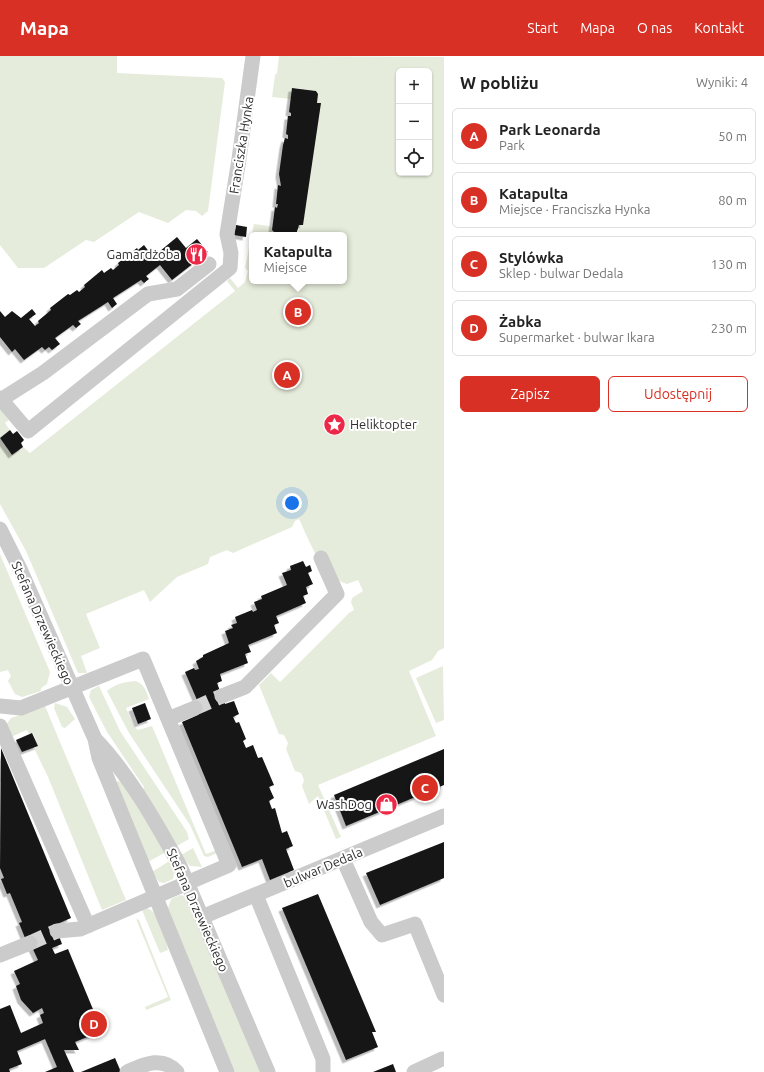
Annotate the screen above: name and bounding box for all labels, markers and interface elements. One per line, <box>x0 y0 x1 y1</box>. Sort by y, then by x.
text: Mapa <box>20 17 69 39</box>
text: Start <box>527 20 558 36</box>
text: Mapa <box>580 20 615 36</box>
text: O nas <box>637 20 672 36</box>
text: Kontakt <box>694 20 744 36</box>
map controls <box>396 68 432 176</box>
button: + <box>396 68 432 104</box>
text: W pobliżu <box>460 73 539 92</box>
text: Wyniki: 4 <box>696 75 748 89</box>
street label: Franciszka Hynka <box>226 95 256 195</box>
button: − <box>396 104 432 140</box>
text: Park Leonarda <box>499 121 601 138</box>
text: A <box>469 129 479 143</box>
text: 50 m <box>718 129 747 143</box>
text: Park <box>499 138 525 152</box>
button: locate <box>396 140 432 176</box>
text: Katapulta <box>499 185 568 202</box>
text: B <box>470 193 478 207</box>
text: 80 m <box>718 193 747 207</box>
text: Miejsce · Franciszka Hynka <box>499 202 650 216</box>
popup <box>249 232 347 284</box>
restaurant icon: Gamardżoba <box>183 241 209 267</box>
text: Katapulta <box>263 243 333 260</box>
place label: Gamardżoba <box>107 247 180 261</box>
text: Stylówka <box>499 249 564 266</box>
text: C <box>470 257 478 271</box>
text: 130 m <box>711 257 747 271</box>
text: Miejsce <box>263 260 307 274</box>
text: Sklep · bulwar Dedala <box>499 266 624 280</box>
pin: B <box>285 297 311 327</box>
text: Żabka <box>499 313 542 330</box>
text: D <box>469 321 479 335</box>
text: 230 m <box>711 321 747 335</box>
text: Supermarket · bulwar Ikara <box>499 330 655 344</box>
pin: A <box>274 360 300 390</box>
button: Zapisz <box>460 376 600 412</box>
button: Udostępnij <box>608 376 748 412</box>
place icon: Heliktopter <box>322 411 348 437</box>
place label: Heliktopter <box>350 417 417 431</box>
your location <box>282 493 302 513</box>
street label: Stefana Drzewieckiego <box>9 559 77 687</box>
pin: C <box>412 773 438 803</box>
shop icon: WashDog <box>374 791 400 817</box>
place label: WashDog <box>316 797 372 811</box>
street label: bulwar Dedala <box>282 844 364 890</box>
street label: Stefana Drzewieckiego <box>164 846 232 974</box>
pin: D <box>81 1009 107 1039</box>

